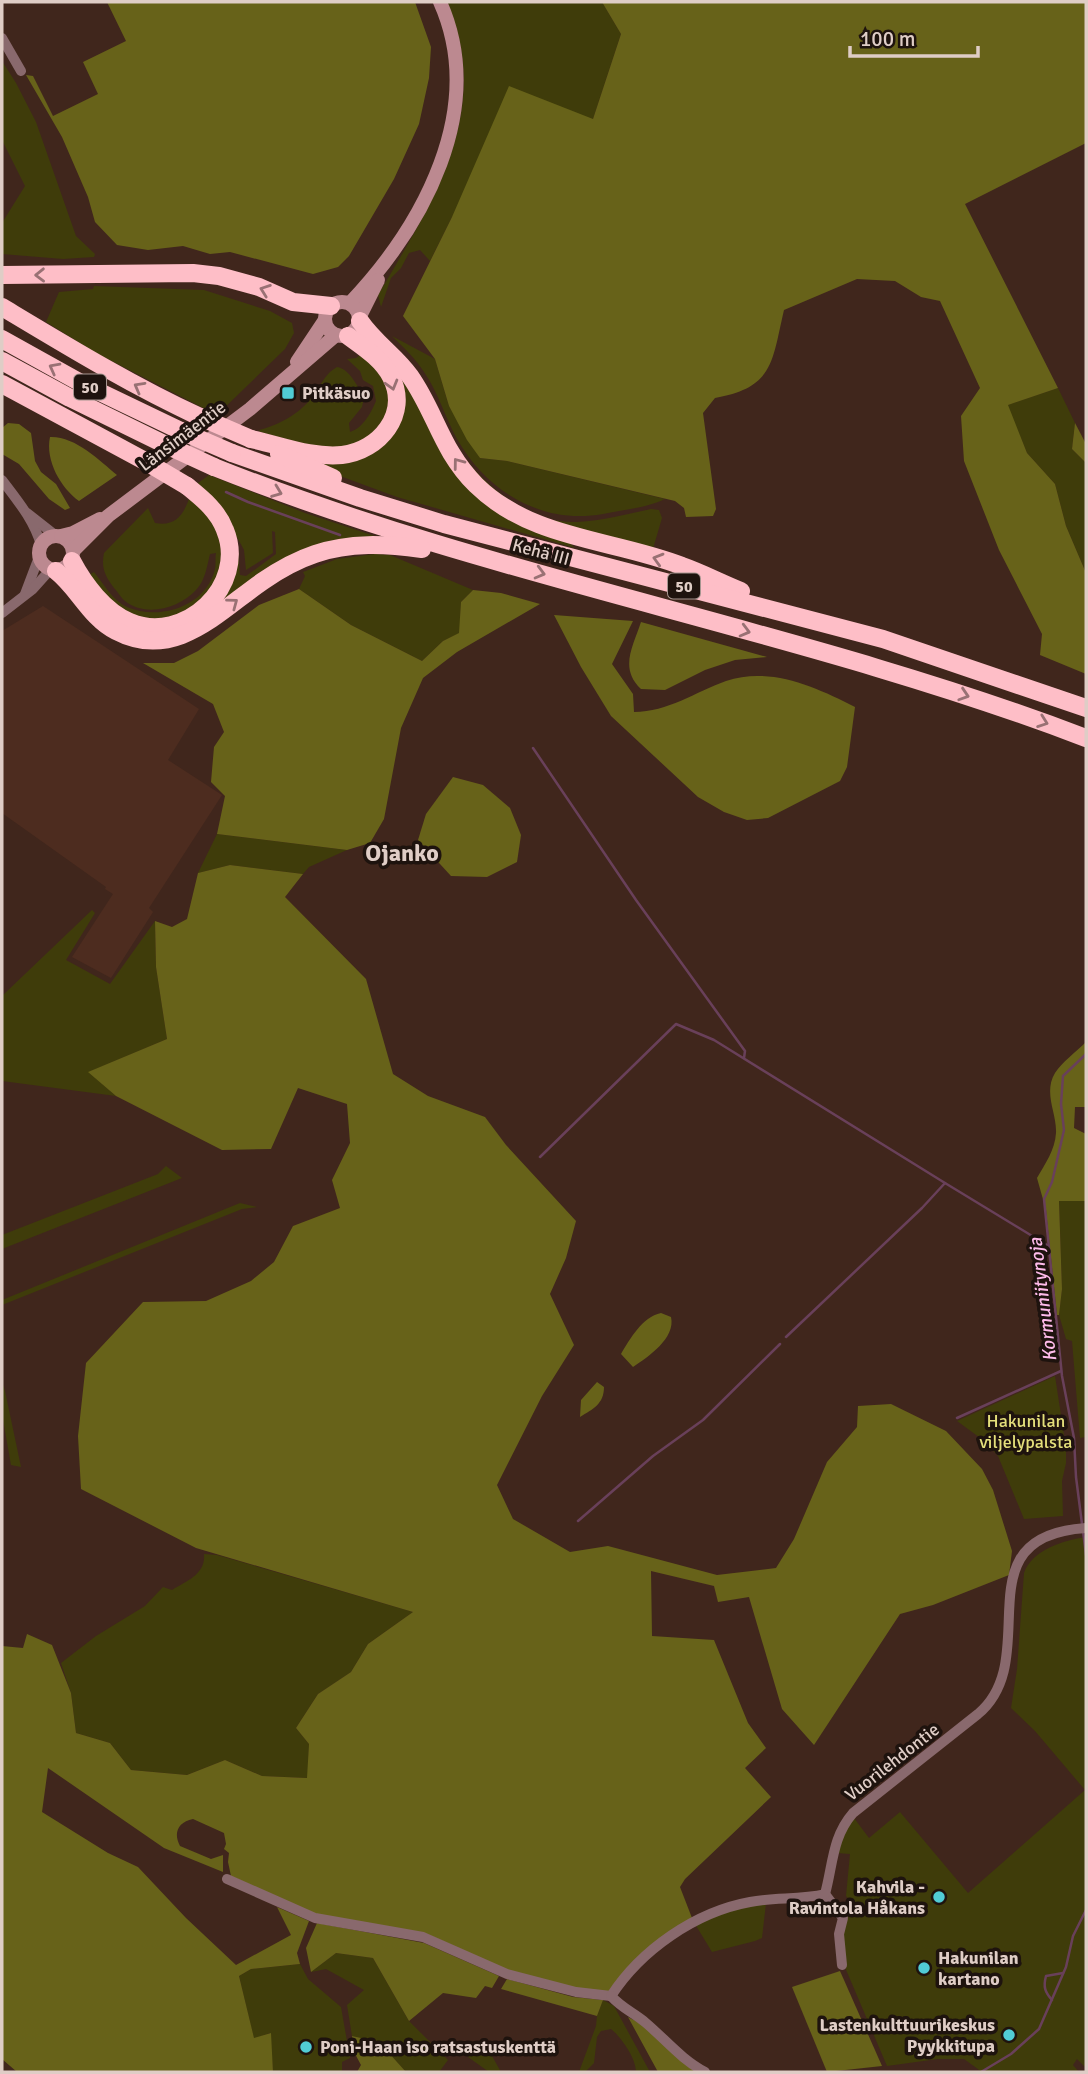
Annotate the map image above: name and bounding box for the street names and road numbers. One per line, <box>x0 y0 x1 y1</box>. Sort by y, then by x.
road number: 50 <box>74 374 106 400</box>
street label: Länsimäentie <box>134 396 230 476</box>
street label: Kehä III <box>510 534 572 570</box>
road number: 50 <box>668 573 700 598</box>
street label: Vuorilehdontie <box>840 1718 944 1806</box>

